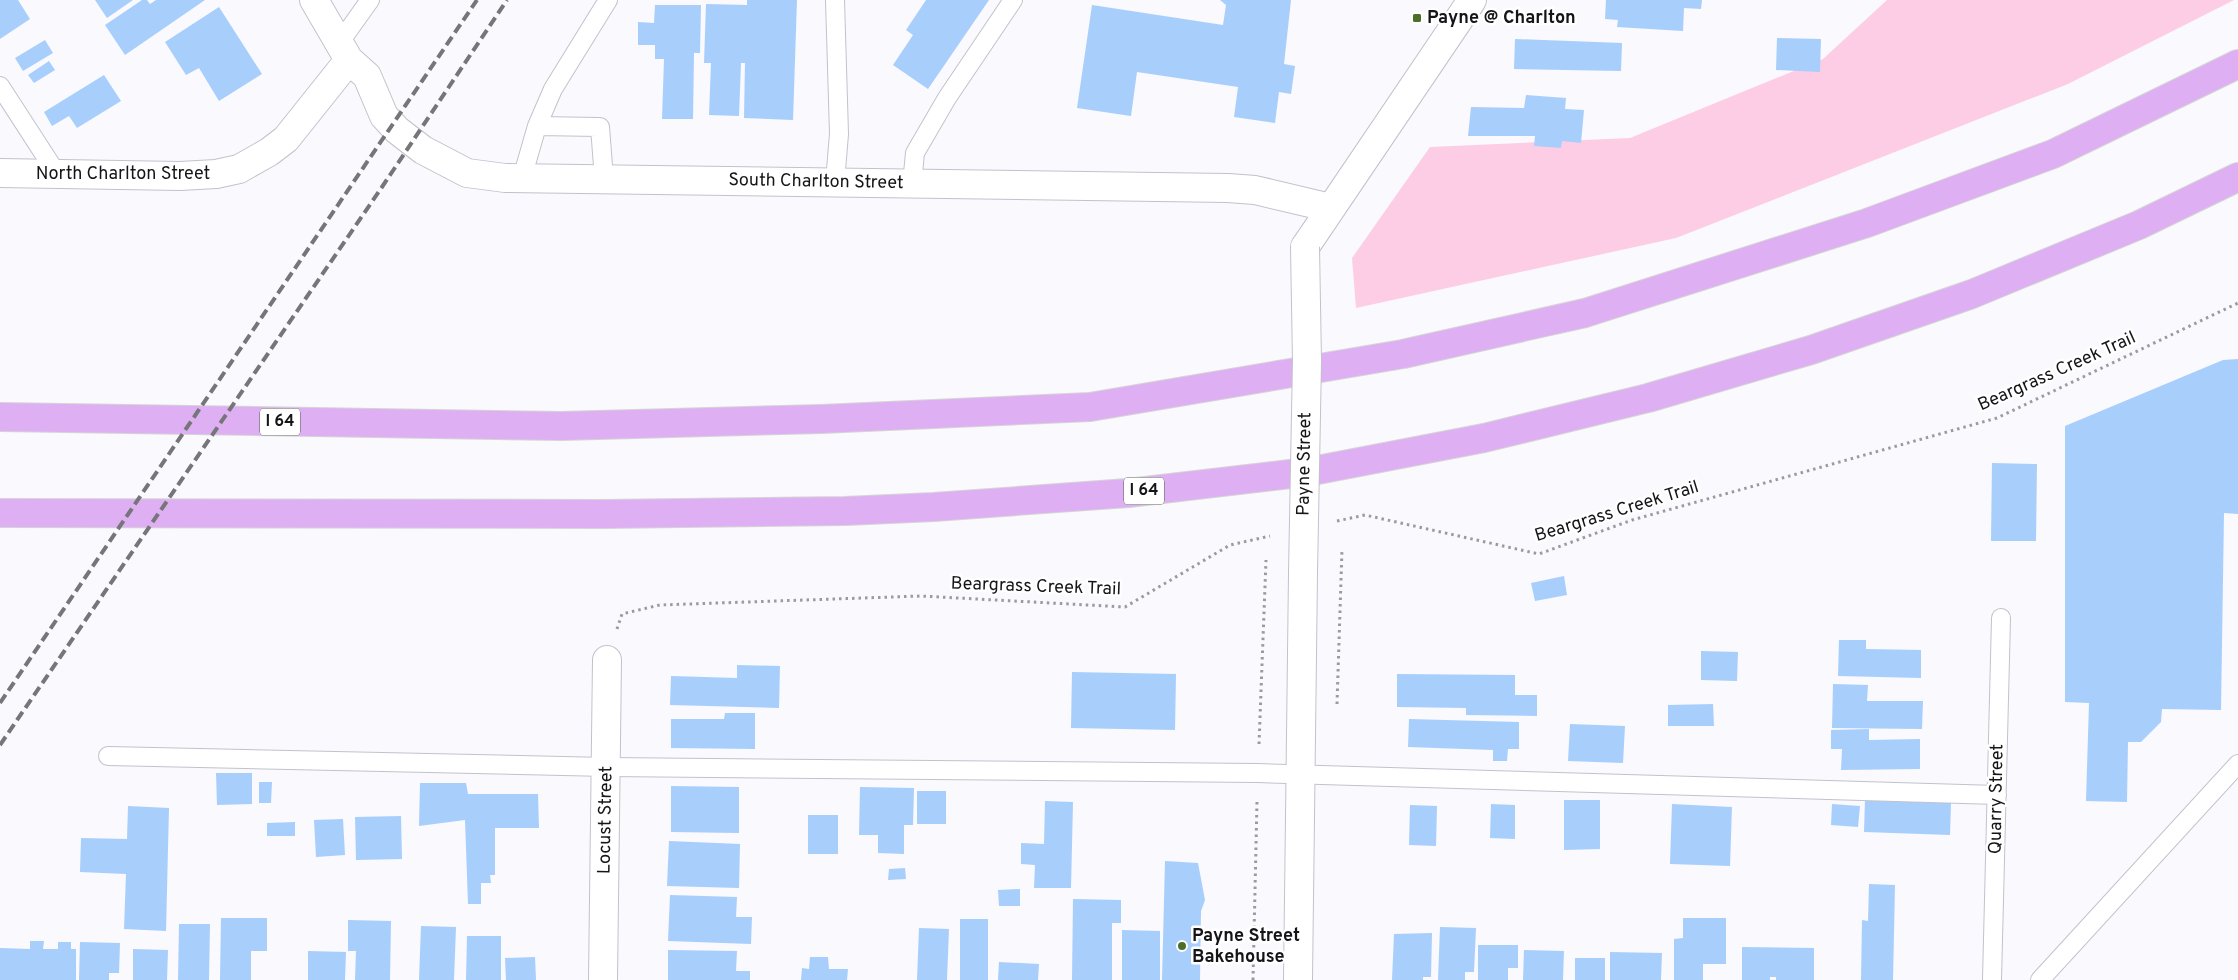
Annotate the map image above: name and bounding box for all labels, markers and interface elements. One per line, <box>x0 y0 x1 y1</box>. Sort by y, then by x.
place label: Payne @ Charlton <box>1427 7 1576 30</box>
marker: Payne @ Charlton <box>1411 12 1423 24</box>
street label: North Charlton Street <box>36 163 210 186</box>
street label: South Charlton Street <box>728 169 904 195</box>
street label: Beargrass Creek Trail <box>1974 327 2140 417</box>
road number: I 64 <box>260 408 300 436</box>
street label: Payne Street <box>1293 412 1317 516</box>
street label: Beargrass Creek Trail <box>1532 476 1702 548</box>
road number: I 64 <box>1124 478 1164 504</box>
street label: Beargrass Creek Trail <box>950 573 1122 601</box>
street label: Quarry Street <box>1985 744 2009 854</box>
street label: Locust Street <box>594 766 618 874</box>
place label: Payne Street Bakehouse <box>1192 925 1300 969</box>
marker: Payne Street Bakehouse <box>1176 940 1188 952</box>

